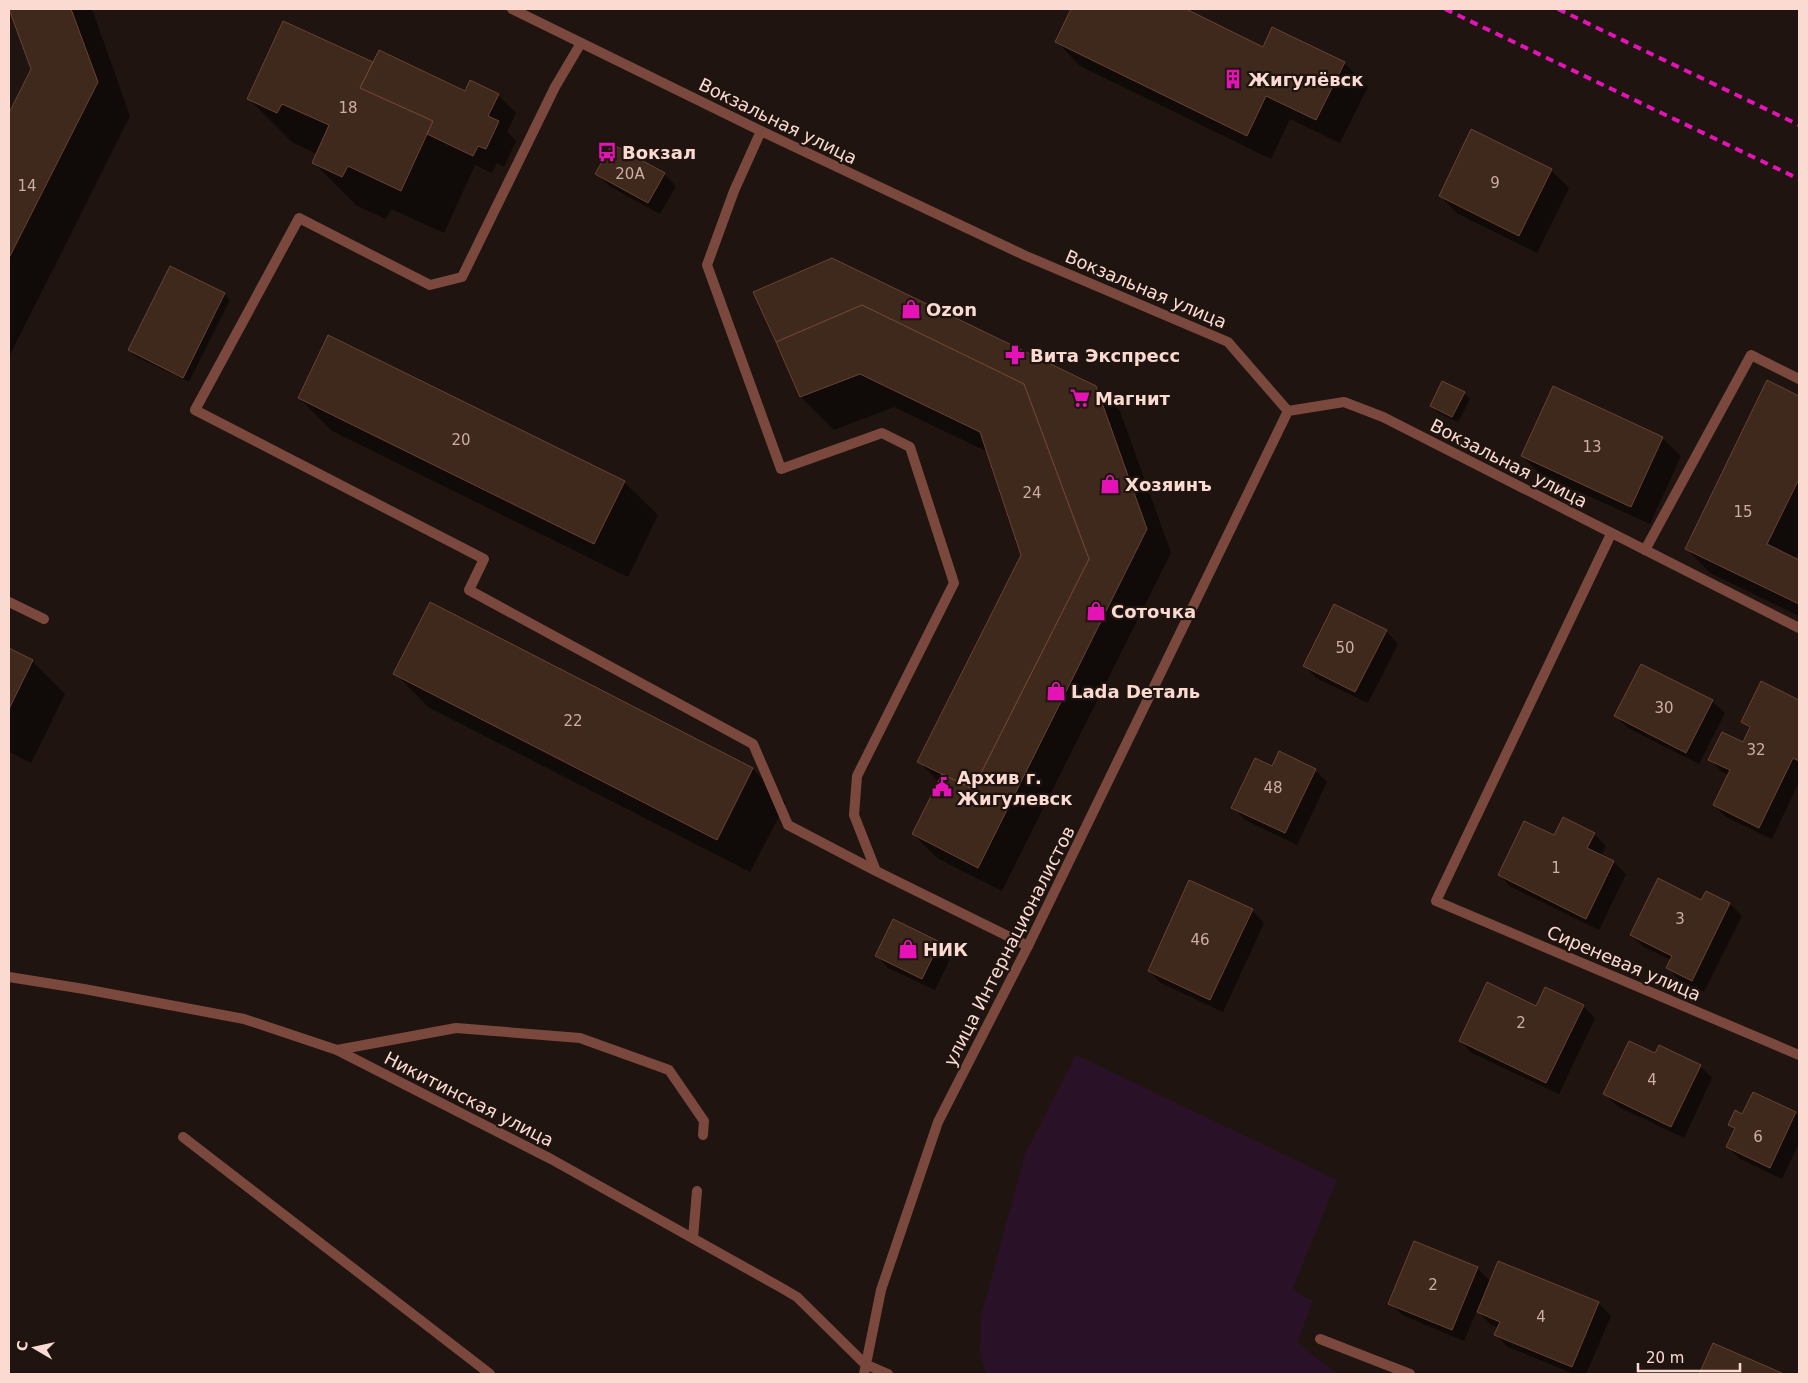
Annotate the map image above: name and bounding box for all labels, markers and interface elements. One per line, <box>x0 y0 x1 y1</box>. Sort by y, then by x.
building icon: Жигулёвск <box>1222 68 1244 90</box>
place label: Жигулёвск <box>1248 69 1363 90</box>
street label: Вокзальная улица <box>695 74 861 168</box>
house number: 18 <box>338 99 358 117</box>
bus stop icon: Вокзал <box>596 141 618 163</box>
place label: Вокзал <box>622 142 696 163</box>
house number: 20А <box>615 165 645 183</box>
house number: 9 <box>1490 174 1500 192</box>
house number: 14 <box>17 177 37 195</box>
street label: Вокзальная улица <box>1062 245 1230 333</box>
shop icon: Ozon <box>900 298 922 320</box>
place label: Ozon <box>926 299 977 320</box>
pharmacy icon: Вита Экспресс <box>1004 344 1026 366</box>
place label: Вита Экспресс <box>1030 345 1180 366</box>
supermarket icon: Магнит <box>1069 387 1091 409</box>
place label: Магнит <box>1095 388 1171 409</box>
street label: Вокзальная улица <box>1427 414 1591 512</box>
house number: 20 <box>451 431 471 449</box>
house number: 13 <box>1582 438 1602 456</box>
shop icon: Хозяинъ <box>1099 473 1121 495</box>
place label: Хозяинъ <box>1125 474 1212 495</box>
house number: 24 <box>1022 484 1042 502</box>
house number: 15 <box>1733 503 1753 521</box>
shop icon: Соточка <box>1085 600 1107 622</box>
place label: Соточка <box>1111 601 1196 622</box>
house number: 50 <box>1335 639 1355 657</box>
shop icon: Lada Dеталь <box>1045 680 1067 702</box>
place label: Lada Dеталь <box>1071 681 1200 702</box>
house number: 30 <box>1654 699 1674 717</box>
house number: 22 <box>563 712 583 730</box>
house number: 32 <box>1746 741 1766 759</box>
place label: Архив г. Жигулевск <box>957 767 1072 809</box>
public building icon: Архив г. Жигулевск <box>931 776 953 798</box>
house number: 48 <box>1263 779 1283 797</box>
street label: улица Интернационалистов <box>939 822 1079 1070</box>
house number: 1 <box>1551 859 1561 877</box>
house number: 3 <box>1675 910 1685 928</box>
street label: Сиреневая улица <box>1544 921 1704 1005</box>
house number: 46 <box>1190 931 1210 949</box>
shop icon: НИК <box>897 938 919 960</box>
place label: НИК <box>923 939 968 960</box>
house number: 2 <box>1516 1014 1526 1032</box>
street label: Никитинская улица <box>381 1047 557 1151</box>
house number: 4 <box>1647 1071 1657 1089</box>
house number: 6 <box>1753 1128 1763 1146</box>
house number: 2 <box>1428 1276 1438 1294</box>
house number: 4 <box>1536 1308 1546 1326</box>
north arrow <box>10 1323 60 1373</box>
text: С <box>13 1340 31 1352</box>
scale bar <box>1638 1340 1740 1372</box>
text: 20 m <box>1646 1349 1684 1367</box>

